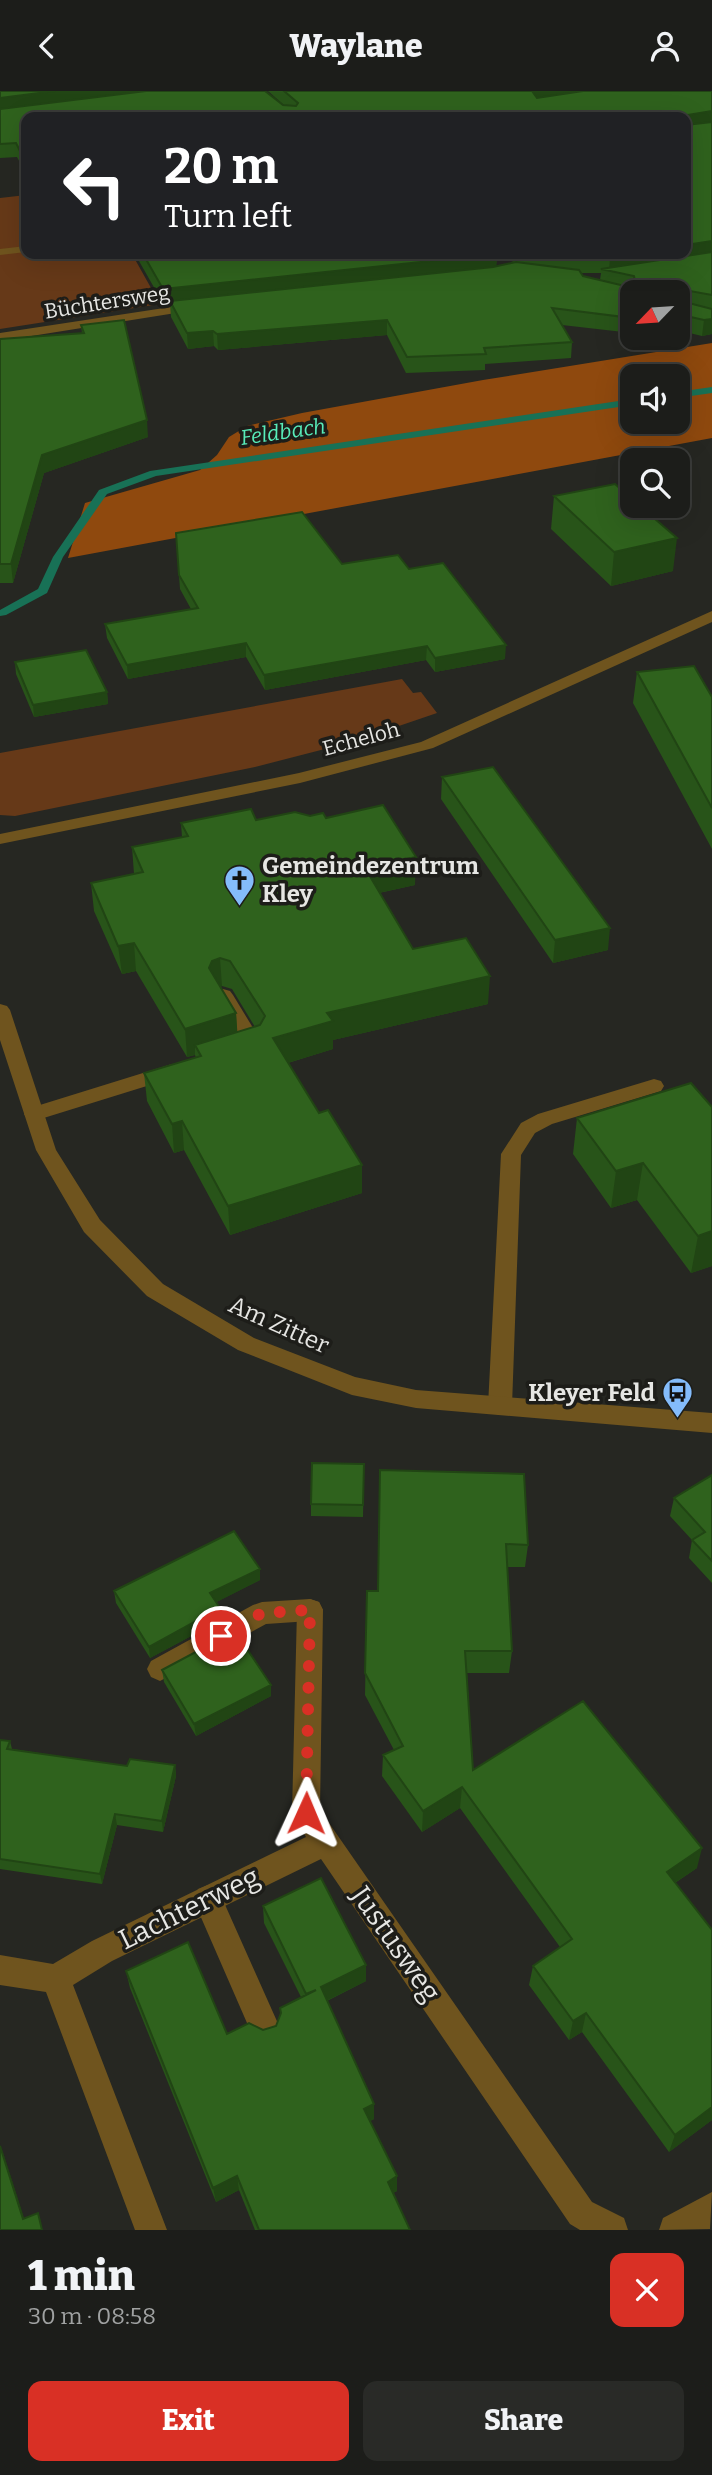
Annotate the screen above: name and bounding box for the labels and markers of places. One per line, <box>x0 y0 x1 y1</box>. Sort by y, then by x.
place label: Gemeindezentrum Kley <box>262 852 479 908</box>
church icon: Gemeindezentrum Kley <box>222 863 256 907</box>
bus stop icon: Kleyer Feld <box>661 1376 695 1420</box>
place label: Kleyer Feld <box>528 1379 655 1407</box>
pin <box>191 1606 251 1666</box>

